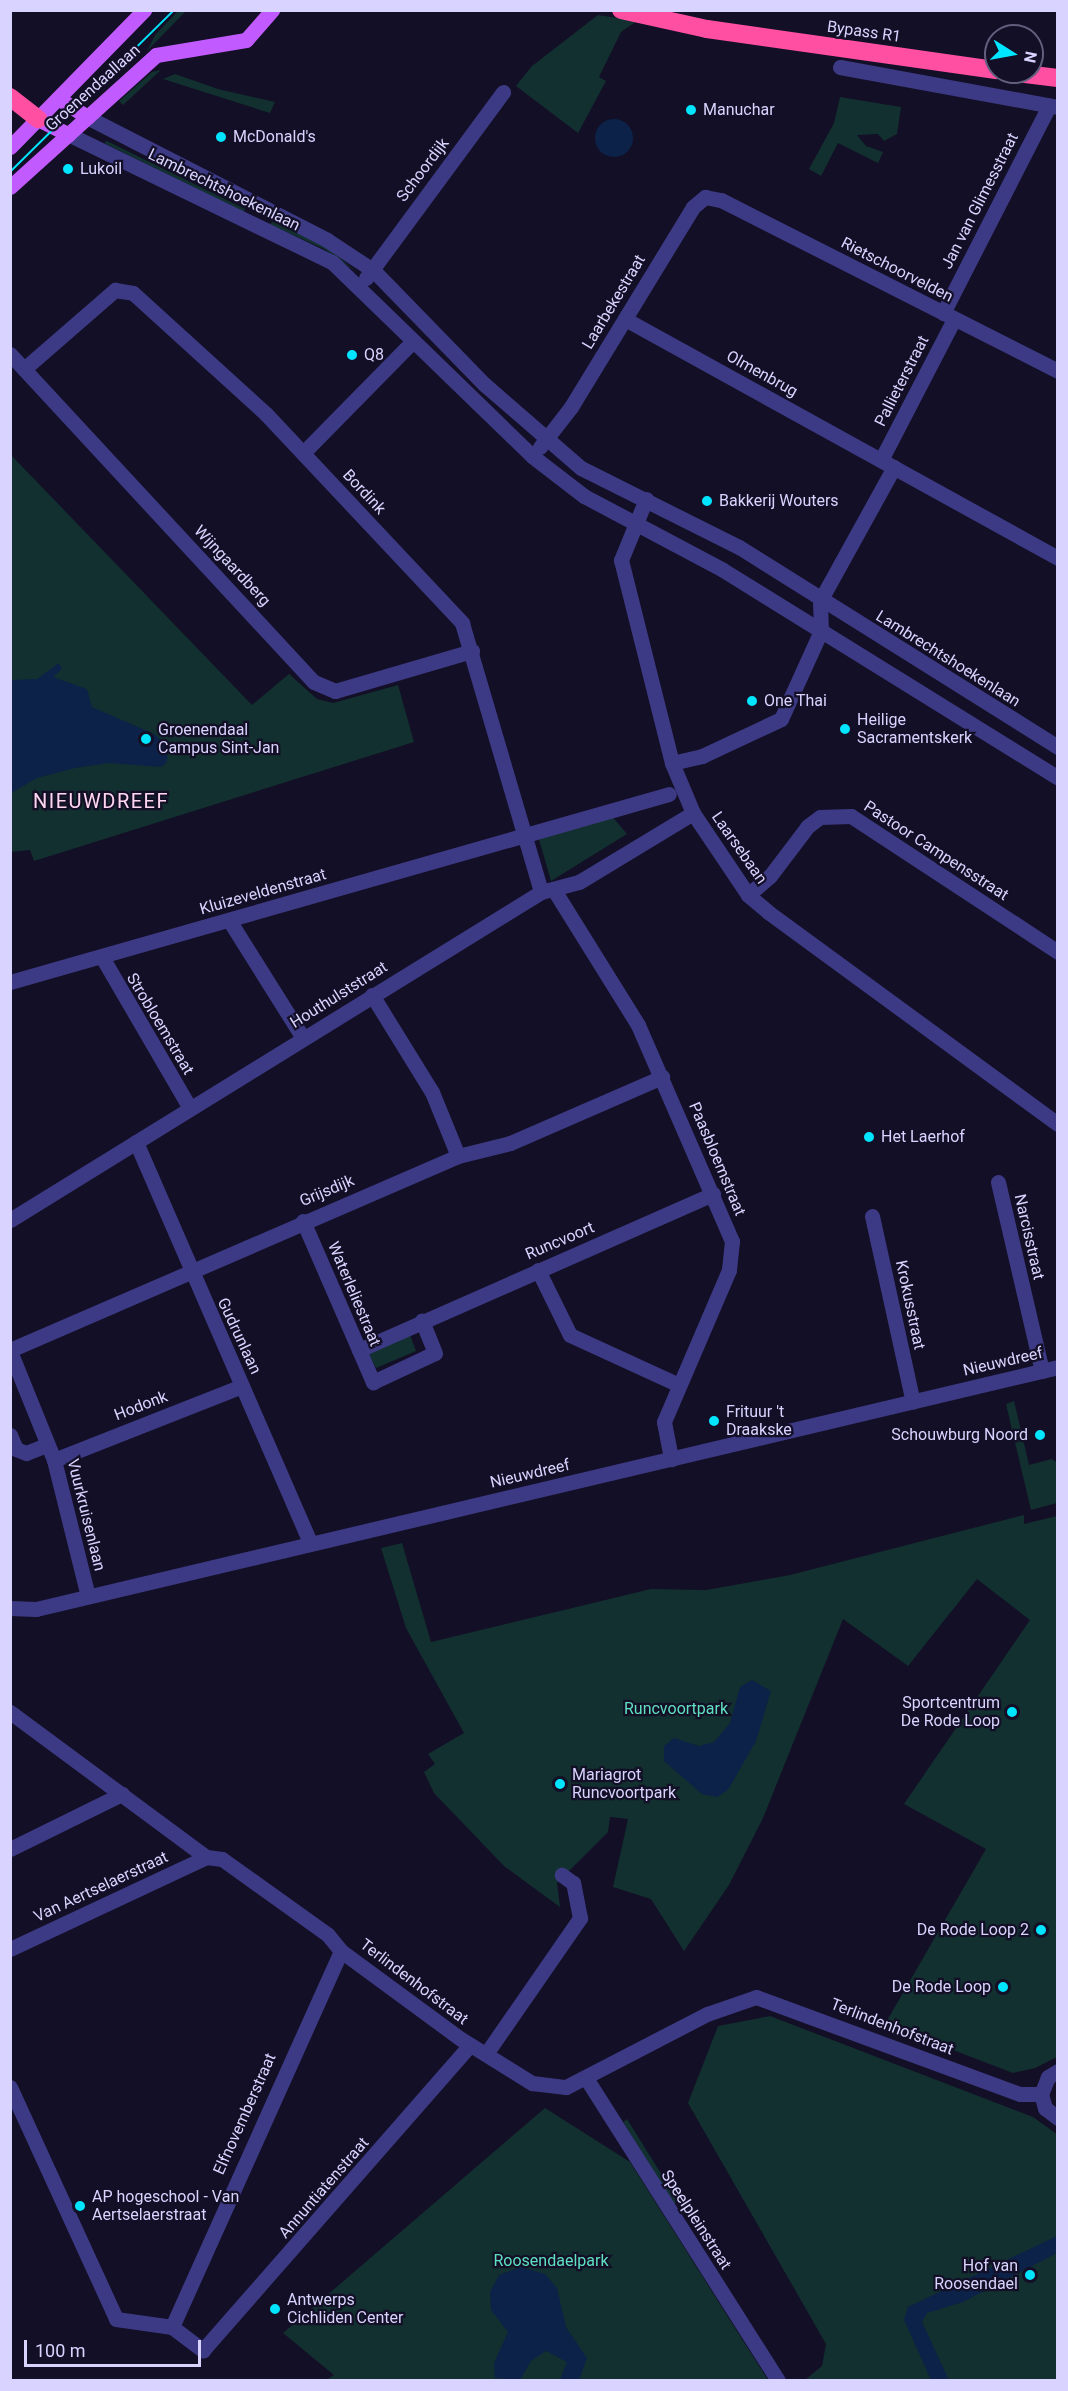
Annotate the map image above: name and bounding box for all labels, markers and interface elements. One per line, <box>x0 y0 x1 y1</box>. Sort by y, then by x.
street label: Bypass R1 <box>826 17 902 47</box>
north arrow <box>984 24 1044 84</box>
street label: Groenendaallaan <box>42 41 144 135</box>
text: N <box>1020 50 1041 64</box>
place label: Manuchar <box>703 100 775 120</box>
marker: Manuchar <box>684 103 698 117</box>
place label: McDonald's <box>233 127 316 147</box>
marker: McDonald's <box>214 130 228 144</box>
street label: Jan van Glimesstraat <box>937 130 1023 272</box>
street label: Schoordijk <box>393 134 453 206</box>
street label: Lambrechtshoekenlaan <box>145 145 303 235</box>
place label: Lukoil <box>80 159 122 179</box>
marker: Lukoil <box>61 162 75 176</box>
street label: Rietschoorvelden <box>838 234 956 306</box>
street label: Laarbekestraat <box>578 251 650 353</box>
street label: Pallieterstraat <box>871 332 933 430</box>
place label: Q8 <box>364 345 384 365</box>
street label: Olmenbrug <box>723 347 801 401</box>
marker: Q8 <box>345 348 359 362</box>
street label: Bordink <box>338 466 390 518</box>
place label: Bakkerij Wouters <box>719 491 839 511</box>
marker: Bakkerij Wouters <box>700 494 714 508</box>
street label: Wijngaardberg <box>190 522 274 610</box>
street label: Lambrechtshoekenlaan <box>872 607 1024 711</box>
place label: One Thai <box>764 691 827 711</box>
marker: One Thai <box>745 694 759 708</box>
place label: Heilige Sacramentskerk <box>857 710 972 748</box>
place label: Groenendaal Campus Sint-Jan <box>158 720 279 758</box>
marker: Heilige Sacramentskerk <box>838 722 852 736</box>
marker: Groenendaal Campus Sint-Jan <box>139 732 153 746</box>
district label: NIEUWDREEF <box>33 789 169 813</box>
street label: Pastoor Campensstraat <box>860 797 1012 905</box>
street label: Laarsebaan <box>707 808 771 888</box>
street label: Kluizeveldenstraat <box>198 865 328 919</box>
street label: Houthulststraat <box>287 957 391 1033</box>
street label: Strobloemstraat <box>122 970 198 1078</box>
street label: Paasbloemstraat <box>684 1099 750 1219</box>
place label: Het Laerhof <box>881 1127 965 1147</box>
marker: Het Laerhof <box>862 1130 876 1144</box>
street label: Grijsdijk <box>297 1171 357 1211</box>
street label: Narcisstraat <box>1010 1192 1048 1282</box>
street label: Runcvoort <box>523 1218 597 1264</box>
street label: Waterleliestraat <box>323 1239 385 1349</box>
street label: Krokusstraat <box>891 1259 929 1351</box>
street label: Gudrunlaan <box>213 1295 265 1377</box>
street label: Nieuwdreef <box>961 1343 1045 1381</box>
street label: Hodonk <box>112 1387 170 1425</box>
place label: Frituur 't Draakske <box>726 1402 792 1440</box>
marker: Frituur 't Draakske <box>707 1414 721 1428</box>
place label: Schouwburg Noord <box>891 1425 1028 1445</box>
marker: Schouwburg Noord <box>1033 1428 1047 1442</box>
street label: Nieuwdreef <box>488 1455 572 1493</box>
street label: Vuurkruisenlaan <box>63 1457 109 1573</box>
place label: Sportcentrum De Rode Loop <box>901 1693 1000 1731</box>
park label: Runcvoortpark <box>624 1699 728 1719</box>
marker: Sportcentrum De Rode Loop <box>1005 1705 1019 1719</box>
place label: Mariagrot Runcvoortpark <box>572 1765 676 1803</box>
marker: Mariagrot Runcvoortpark <box>553 1777 567 1791</box>
street label: Van Aertselaerstraat <box>31 1847 171 1927</box>
place label: De Rode Loop 2 <box>917 1920 1029 1940</box>
marker: De Rode Loop 2 <box>1034 1923 1048 1937</box>
street label: Terlindenhofstraat <box>356 1935 472 2029</box>
place label: De Rode Loop <box>892 1977 991 1997</box>
marker: De Rode Loop <box>996 1980 1010 1994</box>
street label: Terlindenhofstraat <box>828 1995 956 2059</box>
street label: Elfnovemberstraat <box>210 2050 280 2178</box>
street label: Annuntiatenstraat <box>275 2134 373 2242</box>
street label: Speelpleinstraat <box>657 2167 735 2273</box>
place label: AP hogeschool - Van Aertselaerstraat <box>92 2187 239 2225</box>
marker: AP hogeschool - Van Aertselaerstraat <box>73 2199 87 2213</box>
park label: Roosendaelpark <box>493 2251 609 2271</box>
place label: Hof van Roosendael <box>934 2256 1018 2294</box>
marker: Hof van Roosendael <box>1023 2268 1037 2282</box>
place label: Antwerps Cichliden Center <box>287 2290 403 2328</box>
marker: Antwerps Cichliden Center <box>268 2302 282 2316</box>
scale bar <box>27 2328 204 2366</box>
text: 100 m <box>35 2340 86 2361</box>

